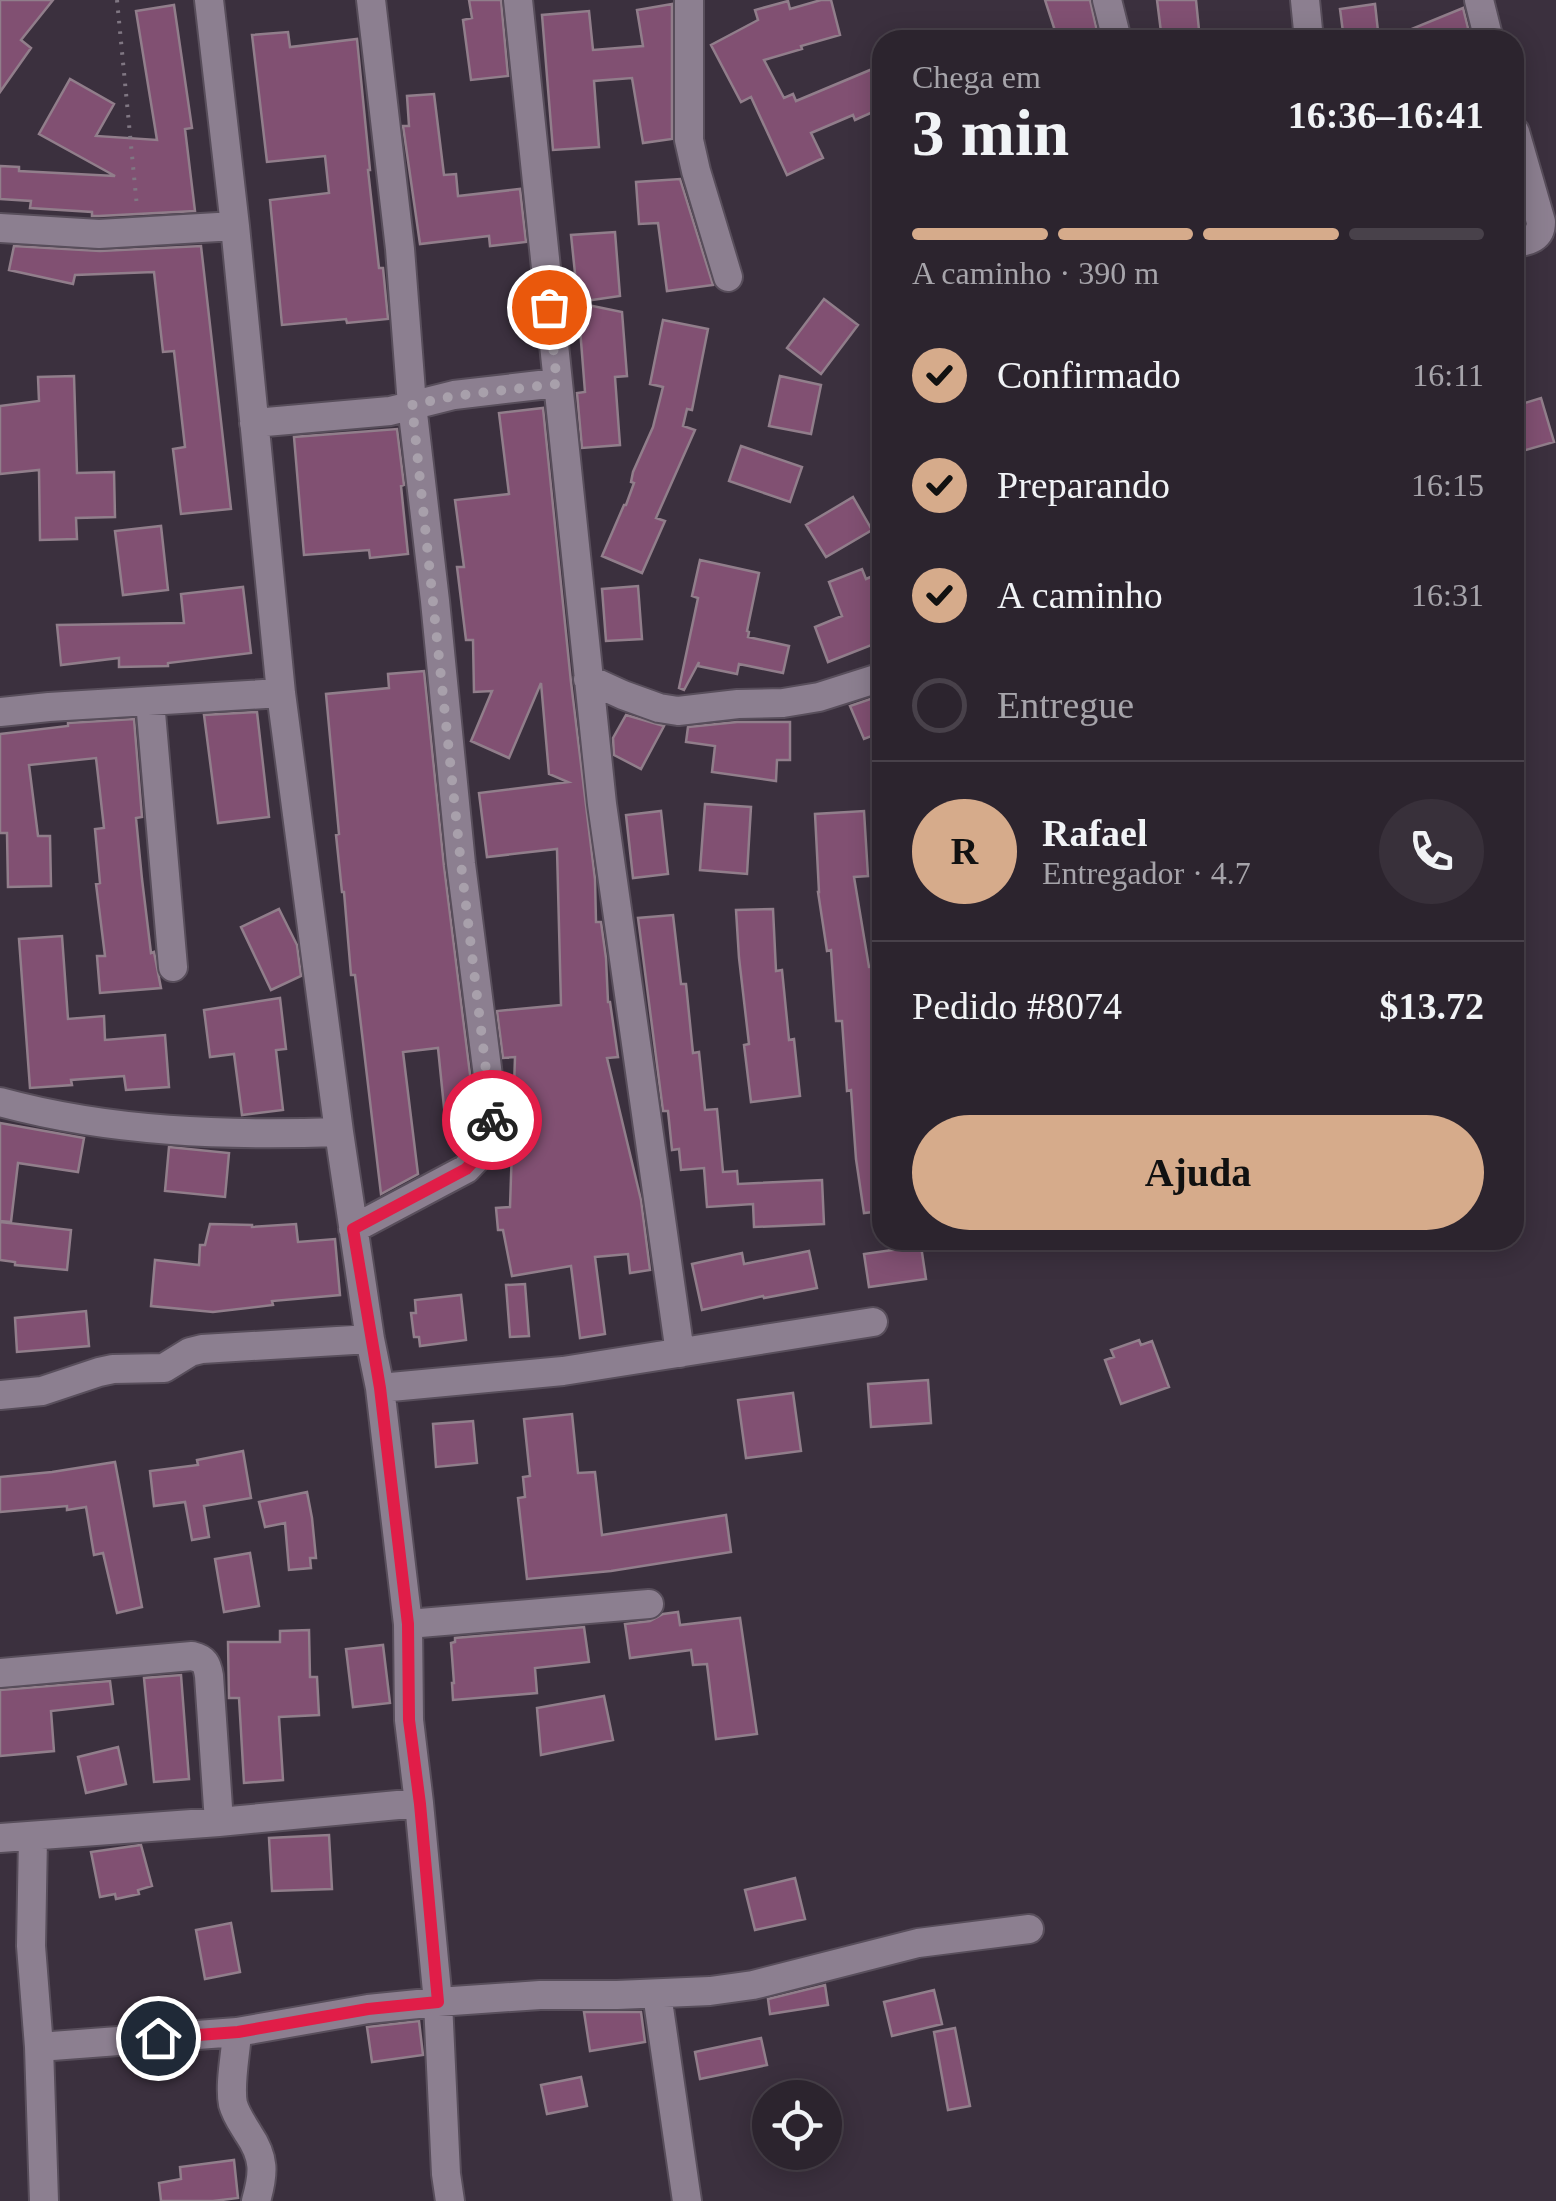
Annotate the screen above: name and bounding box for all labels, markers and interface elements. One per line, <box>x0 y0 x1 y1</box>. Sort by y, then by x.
text: Chega em <box>912 59 1041 95</box>
text: 16:36–16:41 <box>1288 94 1484 136</box>
text: 3 min <box>912 97 1069 169</box>
text: A caminho · 390 m <box>912 255 1159 291</box>
pin <box>507 265 592 350</box>
icon: bag <box>522 280 577 335</box>
icon: check <box>912 348 967 403</box>
text: Confirmado <box>997 354 1181 396</box>
text: 16:11 <box>1412 357 1484 393</box>
icon: check <box>912 458 967 513</box>
text: Preparando <box>997 464 1170 506</box>
text: 16:15 <box>1411 467 1484 503</box>
icon: check <box>912 568 967 623</box>
text: A caminho <box>997 574 1163 616</box>
text: 16:31 <box>1411 577 1484 613</box>
text: Entregue <box>997 684 1134 726</box>
button: phone <box>1379 799 1484 904</box>
text: Rafael <box>1042 812 1148 854</box>
text: R <box>951 830 978 872</box>
text: Entregador · 4.7 <box>1042 855 1251 891</box>
text: Pedido #8074 <box>912 985 1122 1027</box>
text: $13.72 <box>1380 985 1484 1027</box>
courier <box>442 1070 542 1170</box>
icon: bike <box>465 1093 520 1148</box>
button: Ajuda <box>912 1115 1484 1230</box>
pin <box>116 1996 201 2081</box>
icon: home <box>131 2011 186 2066</box>
map controls <box>752 2080 842 2170</box>
button: locate <box>752 2080 842 2170</box>

